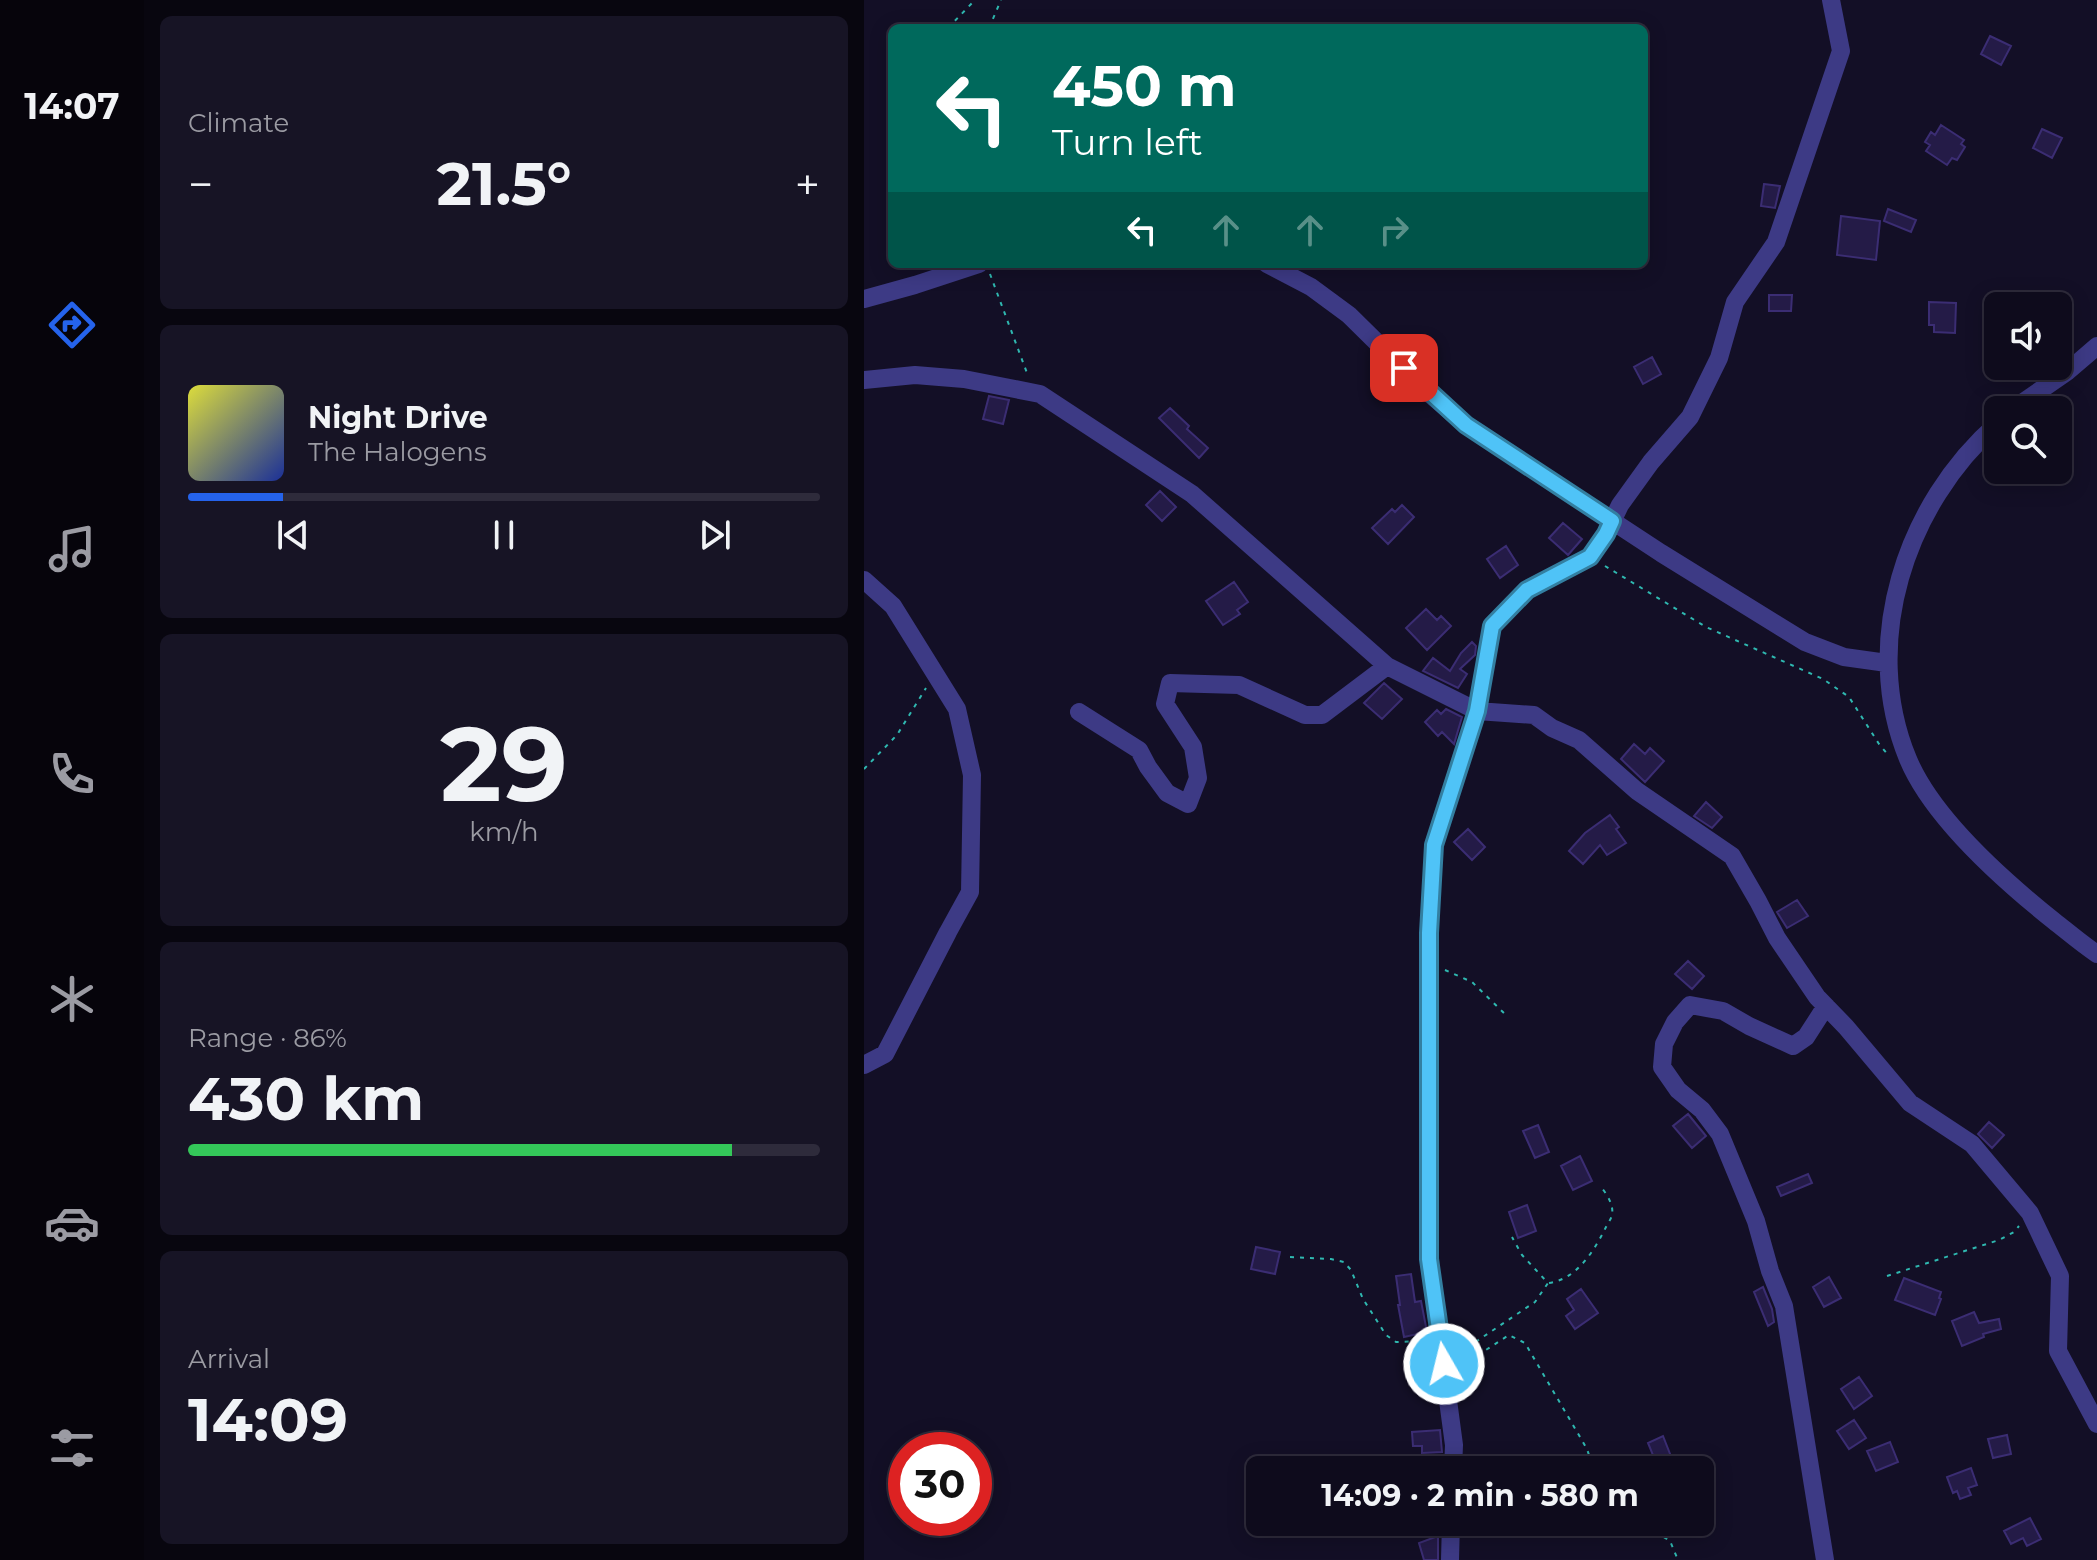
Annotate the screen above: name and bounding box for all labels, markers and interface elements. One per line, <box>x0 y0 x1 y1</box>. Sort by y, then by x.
text: 450 m <box>1052 52 1237 120</box>
icon: left <box>920 56 1024 160</box>
text: 14:07 <box>24 84 120 128</box>
text: Climate <box>188 107 289 139</box>
text: Turn left <box>1052 120 1203 164</box>
text: 21.5° <box>436 147 572 220</box>
text: − <box>188 157 213 211</box>
text: + <box>795 157 820 211</box>
icon: left <box>1120 208 1164 252</box>
icon: ahead <box>1204 208 1248 252</box>
icon: ahead <box>1288 208 1332 252</box>
icon: right <box>1372 208 1416 252</box>
map controls <box>1984 292 2072 484</box>
button: sound <box>1984 292 2072 380</box>
icon: directions <box>44 297 100 353</box>
pin <box>1370 334 1438 402</box>
icon: arrive <box>1382 346 1426 390</box>
button: search <box>1984 396 2072 484</box>
text: Night Drive <box>308 399 488 436</box>
text: The Halogens <box>308 436 487 468</box>
icon: previous <box>271 513 315 557</box>
icon: pause <box>482 513 526 557</box>
icon: next <box>693 513 737 557</box>
icon: music <box>44 521 100 577</box>
text: 29 <box>440 700 568 827</box>
icon: phone <box>44 746 100 802</box>
text: km/h <box>469 816 539 848</box>
icon: climate <box>44 971 100 1027</box>
text: Range · 86% <box>188 1022 347 1054</box>
text: 430 km <box>188 1062 424 1135</box>
icon: car <box>44 1195 100 1251</box>
position arrow <box>1402 1322 1486 1406</box>
text: Arrival <box>188 1343 270 1375</box>
text: 14:09 <box>188 1383 348 1456</box>
icon: filters <box>44 1420 100 1476</box>
speed limit sign: 30 <box>888 1432 992 1536</box>
text: 14:09 · 2 min · 580 m <box>1321 1477 1639 1514</box>

